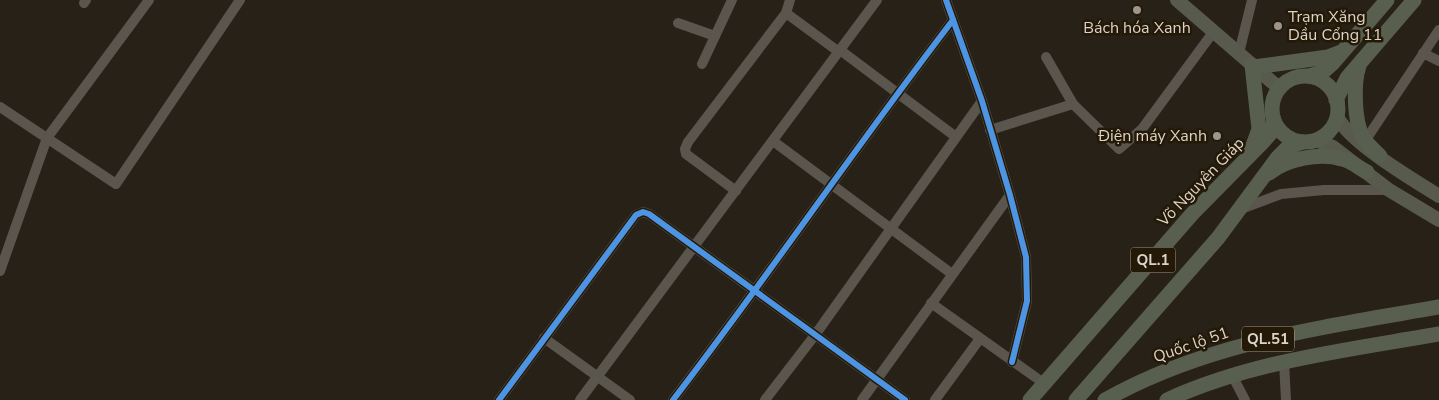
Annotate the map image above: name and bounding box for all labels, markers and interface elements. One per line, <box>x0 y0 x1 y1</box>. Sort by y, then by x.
marker: Bách hóa Xanh <box>1131 4 1143 16</box>
place label: Trạm Xăng Dầu Cổng 11 <box>1288 6 1382 46</box>
place label: Bách hóa Xanh <box>1083 17 1191 39</box>
marker: Trạm Xăng Dầu Cổng 11 <box>1272 20 1284 32</box>
place label: Điện máy Xanh <box>1097 125 1207 147</box>
marker: Điện máy Xanh <box>1211 130 1223 142</box>
street label: Võ Nguyên Giáp <box>1152 133 1249 232</box>
road number: QL.1 <box>1130 248 1176 272</box>
street label: Quốc lộ 51 <box>1150 322 1232 368</box>
road number: QL.51 <box>1242 326 1294 352</box>

